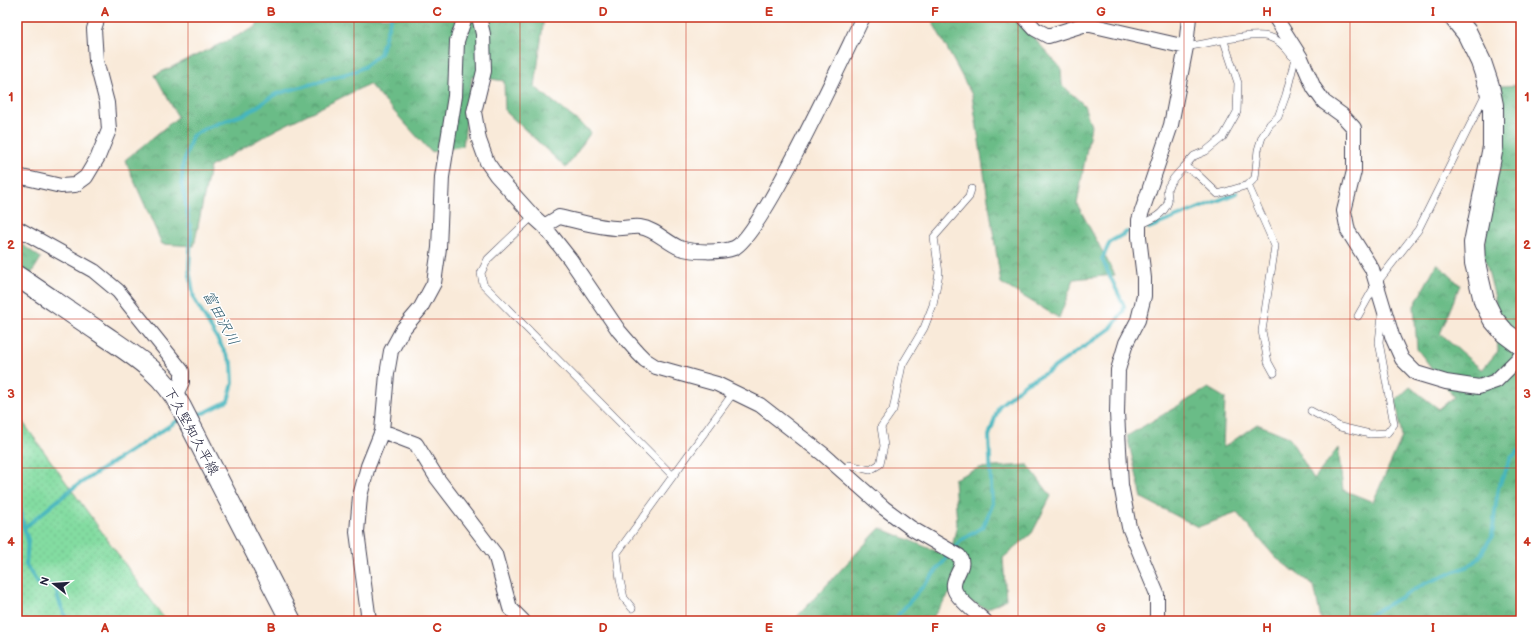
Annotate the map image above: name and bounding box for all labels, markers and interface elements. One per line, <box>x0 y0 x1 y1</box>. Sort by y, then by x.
text: A <box>100 4 109 20</box>
text: B <box>266 4 276 20</box>
text: C <box>432 4 442 20</box>
text: D <box>598 4 608 20</box>
text: E <box>765 4 774 20</box>
text: F <box>931 4 939 20</box>
text: G <box>1096 4 1106 20</box>
text: H <box>1262 4 1272 20</box>
text: I <box>1431 4 1435 20</box>
text: 1 <box>8 89 14 105</box>
text: 1 <box>1524 89 1530 105</box>
text: 2 <box>7 237 15 253</box>
text: 2 <box>1523 237 1531 253</box>
water label: 富田沢川 <box>198 287 243 349</box>
street label: 下久堅知久平線 <box>160 384 223 478</box>
text: 3 <box>7 386 15 402</box>
text: 3 <box>1523 386 1531 402</box>
text: 4 <box>7 534 15 550</box>
text: 4 <box>1523 534 1531 550</box>
north arrow <box>34 564 74 604</box>
text: N <box>37 575 52 587</box>
text: A <box>100 620 109 636</box>
text: B <box>266 620 276 636</box>
text: C <box>432 620 442 636</box>
text: D <box>598 620 608 636</box>
text: E <box>765 620 774 636</box>
text: F <box>931 620 939 636</box>
text: G <box>1096 620 1106 636</box>
text: H <box>1262 620 1272 636</box>
text: I <box>1431 620 1435 636</box>

